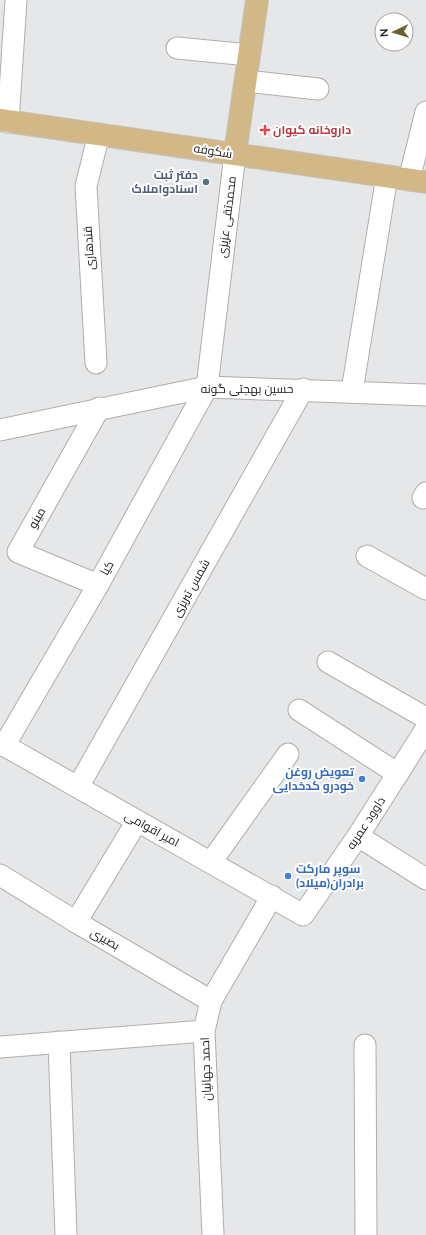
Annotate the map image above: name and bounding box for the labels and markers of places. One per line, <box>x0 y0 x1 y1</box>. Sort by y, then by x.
place label: داروخانه کیوان <box>273 122 351 138</box>
marker: داروخانه کیوان <box>260 125 270 135</box>
place label: دفتر ثبت اسنادواملاک <box>131 167 198 197</box>
marker: دفتر ثبت اسنادواملاک <box>201 177 211 187</box>
place label: تعویض روغن خودرو کدخدایی <box>272 764 355 794</box>
marker: تعویض روغن خودرو کدخدایی <box>357 774 367 784</box>
place label: سوپر مارکت برادران(میلاد) <box>296 861 364 891</box>
marker: سوپر مارکت برادران(میلاد) <box>283 871 293 881</box>

